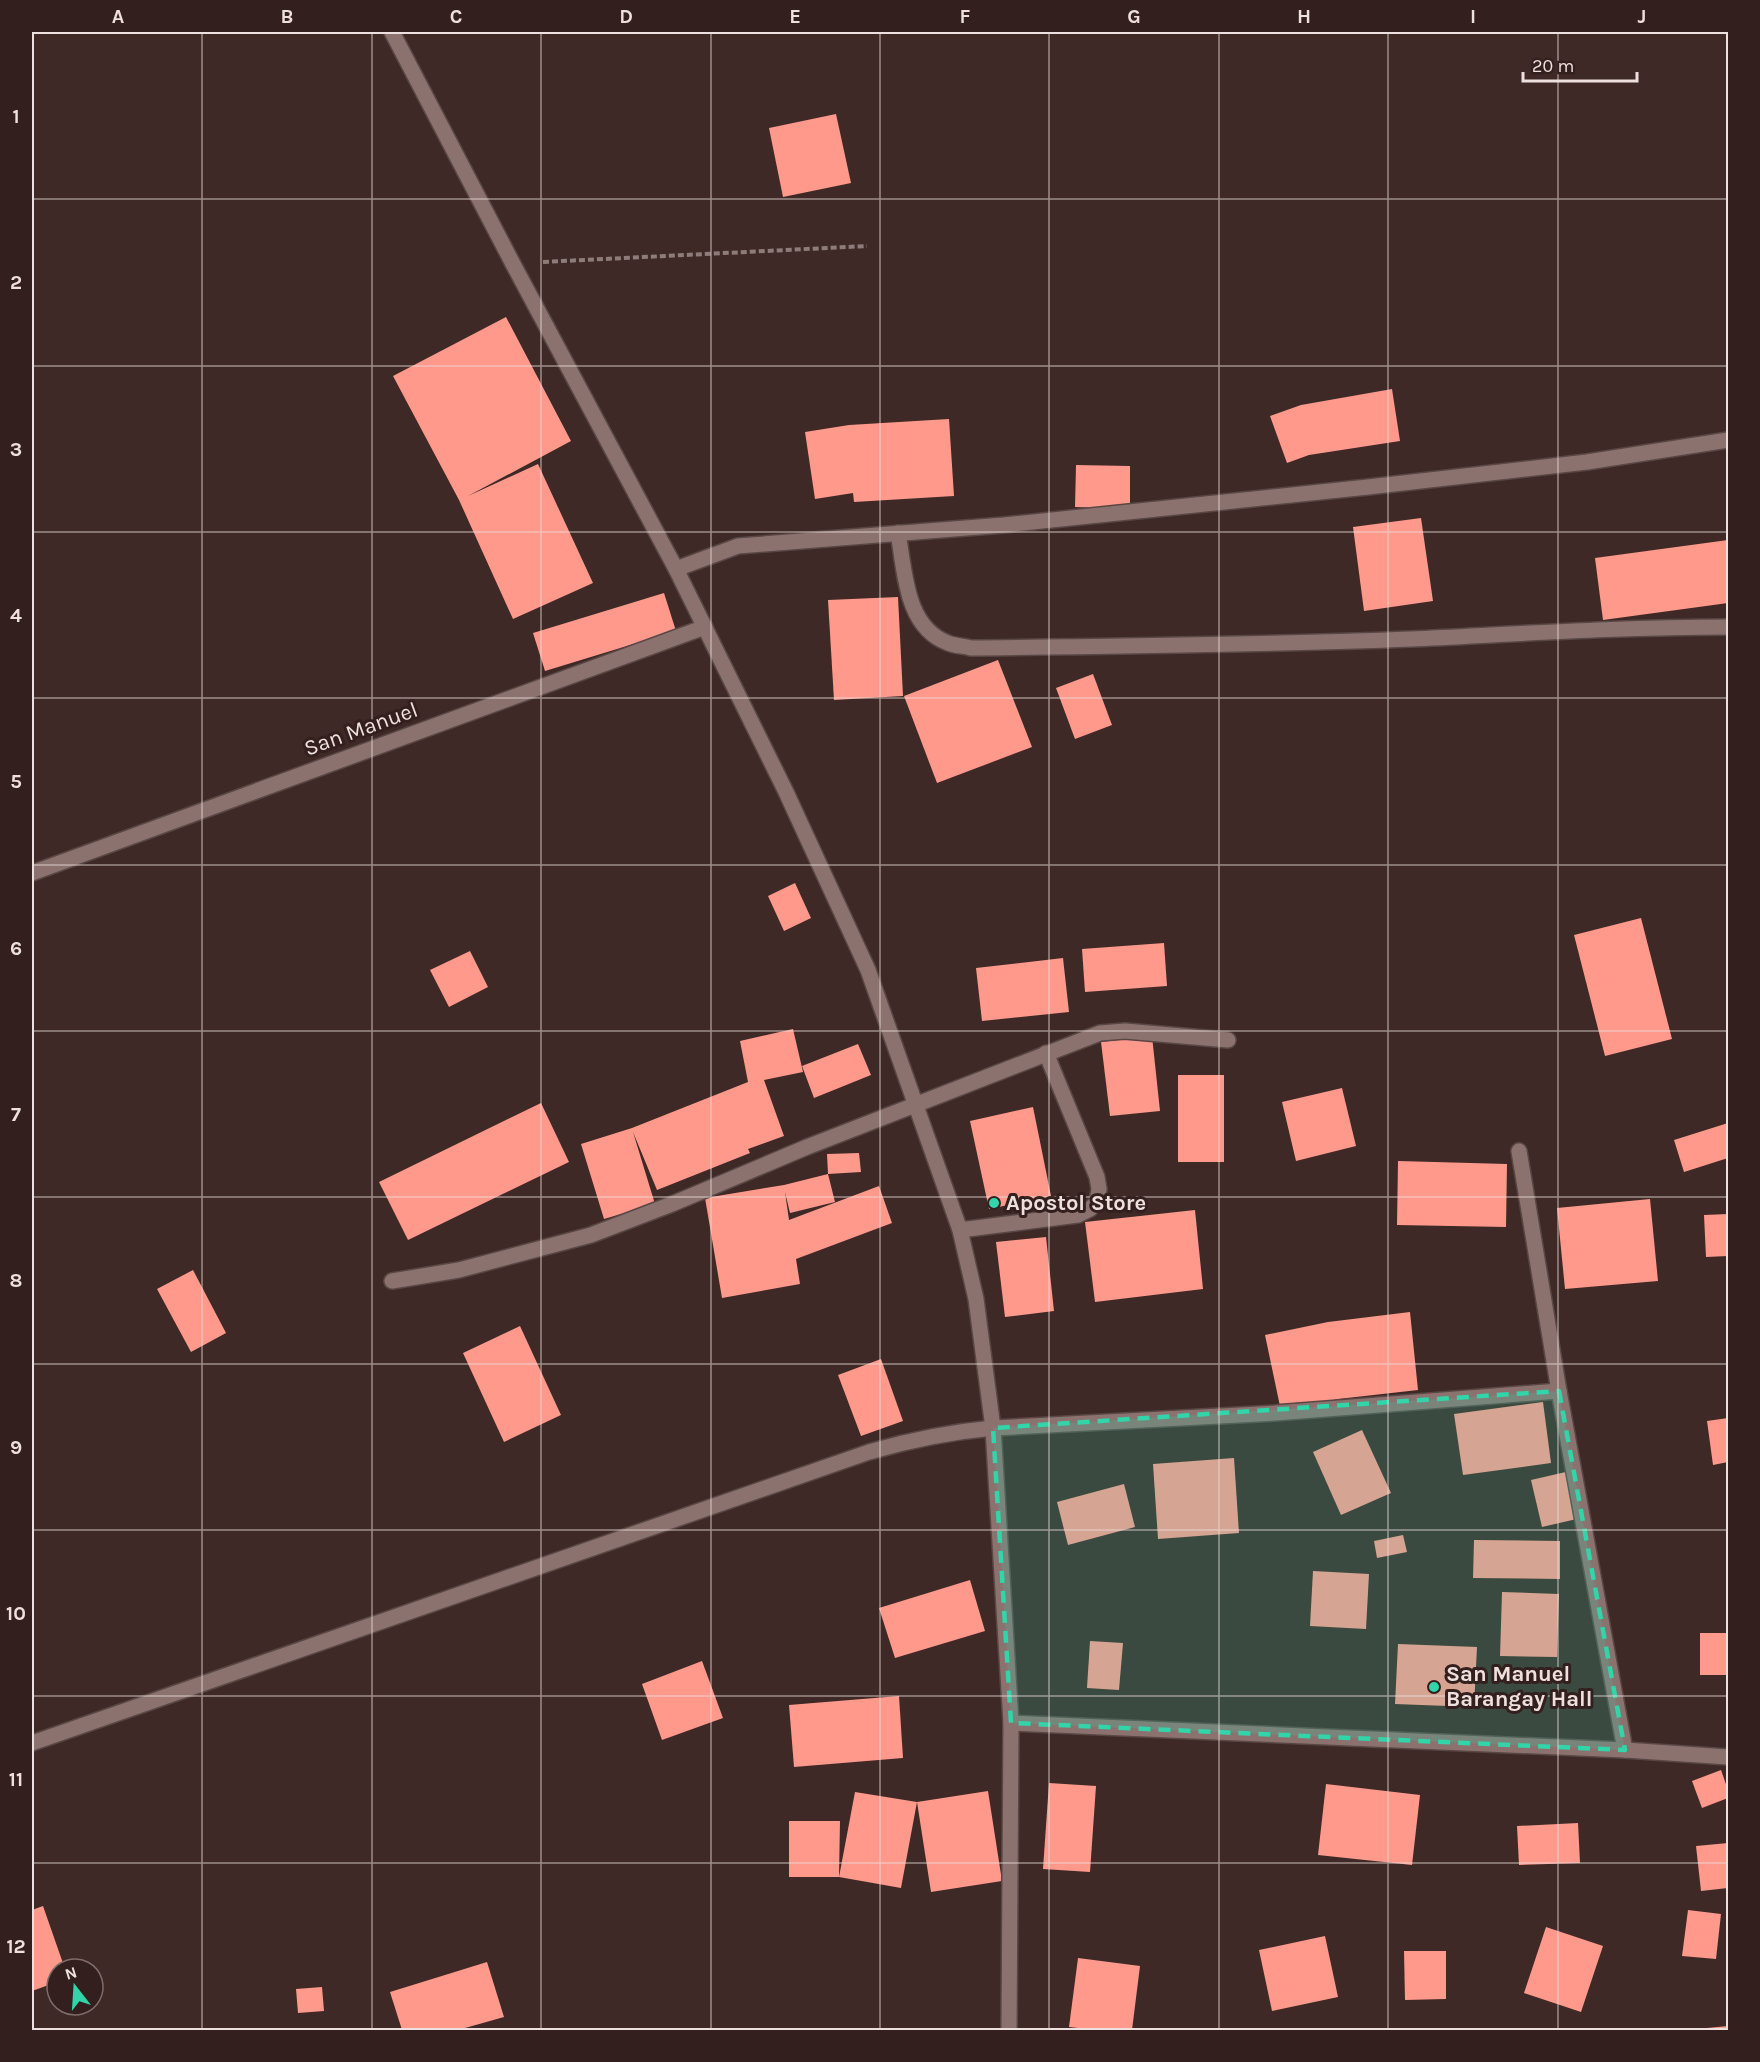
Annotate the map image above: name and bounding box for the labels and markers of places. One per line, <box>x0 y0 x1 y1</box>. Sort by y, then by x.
place label: Apostol Store <box>1006 1190 1146 1216</box>
marker: Apostol Store <box>987 1196 1001 1210</box>
place label: San Manuel Barangay Hall <box>1446 1661 1592 1712</box>
marker: San Manuel Barangay Hall <box>1427 1680 1441 1694</box>

